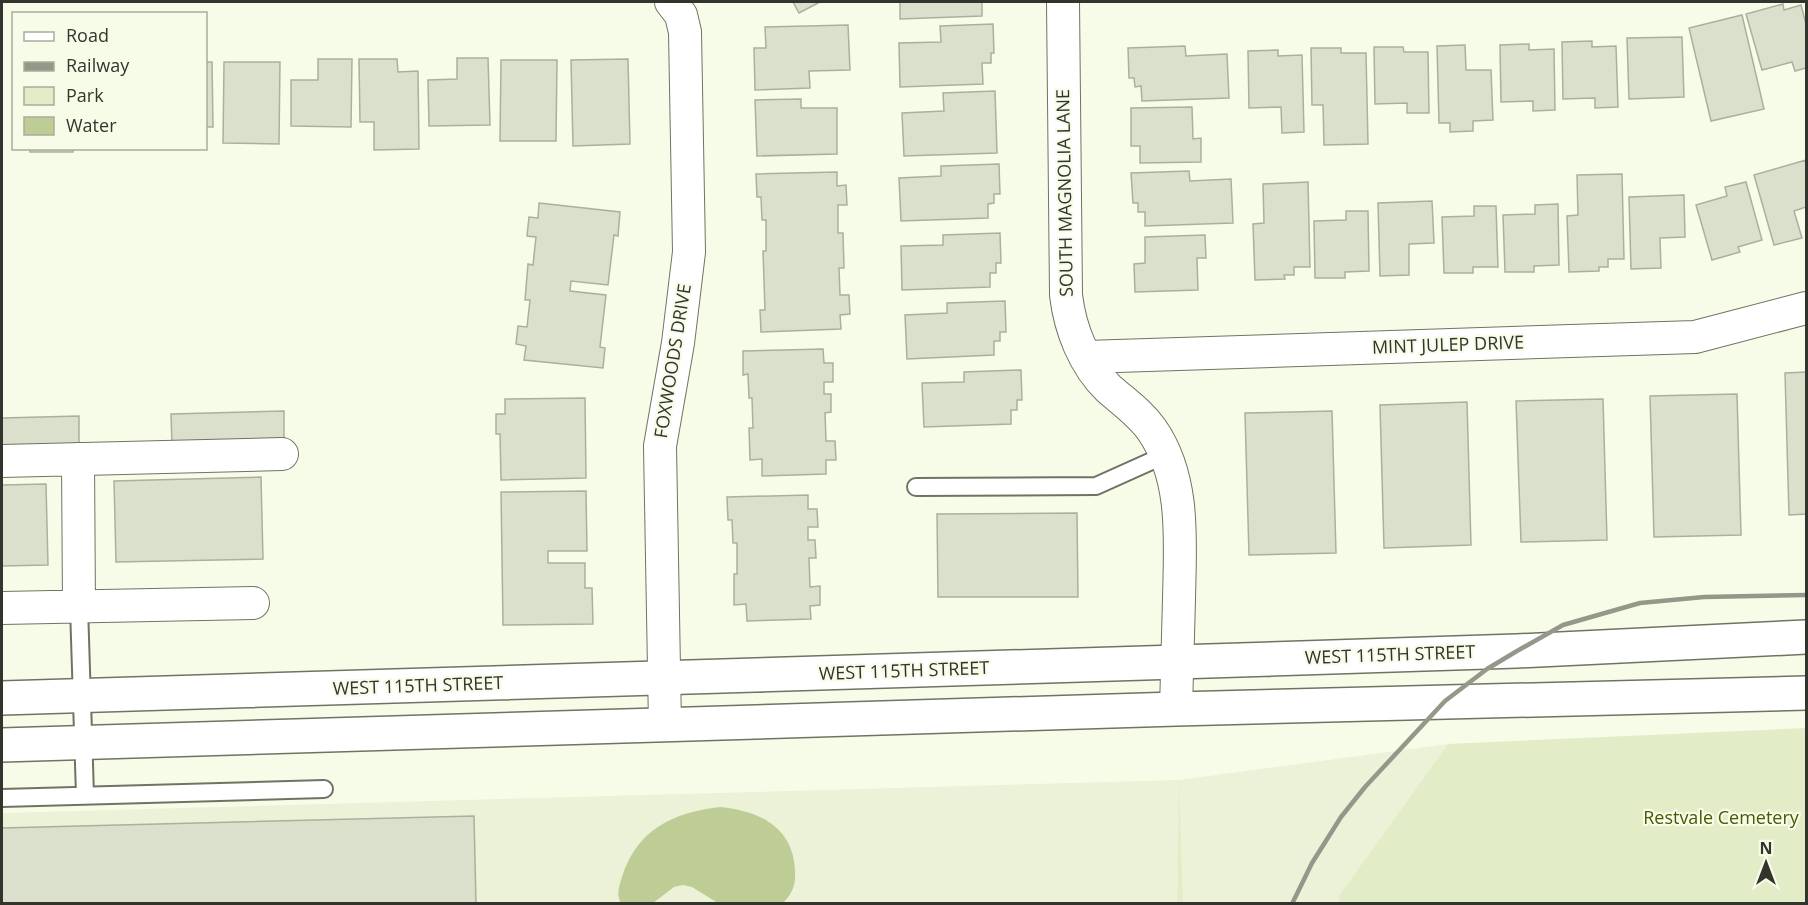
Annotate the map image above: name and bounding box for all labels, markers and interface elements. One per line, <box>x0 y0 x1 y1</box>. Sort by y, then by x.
legend <box>12 12 207 150</box>
text: Road <box>66 23 109 47</box>
text: Railway <box>66 53 130 77</box>
text: Park <box>66 83 104 107</box>
street label: SOUTH MAGNOLIA LANE <box>1050 89 1078 297</box>
text: Water <box>66 113 117 137</box>
street label: FOXWOODS DRIVE <box>648 282 696 440</box>
street label: MINT JULEP DRIVE <box>1372 329 1524 359</box>
street label: WEST 115TH STREET <box>1304 639 1476 669</box>
street label: WEST 115TH STREET <box>818 655 990 685</box>
street label: WEST 115TH STREET <box>332 670 504 700</box>
park label: Restvale Cemetery <box>1643 805 1800 829</box>
north arrow <box>1736 833 1796 893</box>
text: N <box>1759 837 1773 859</box>

